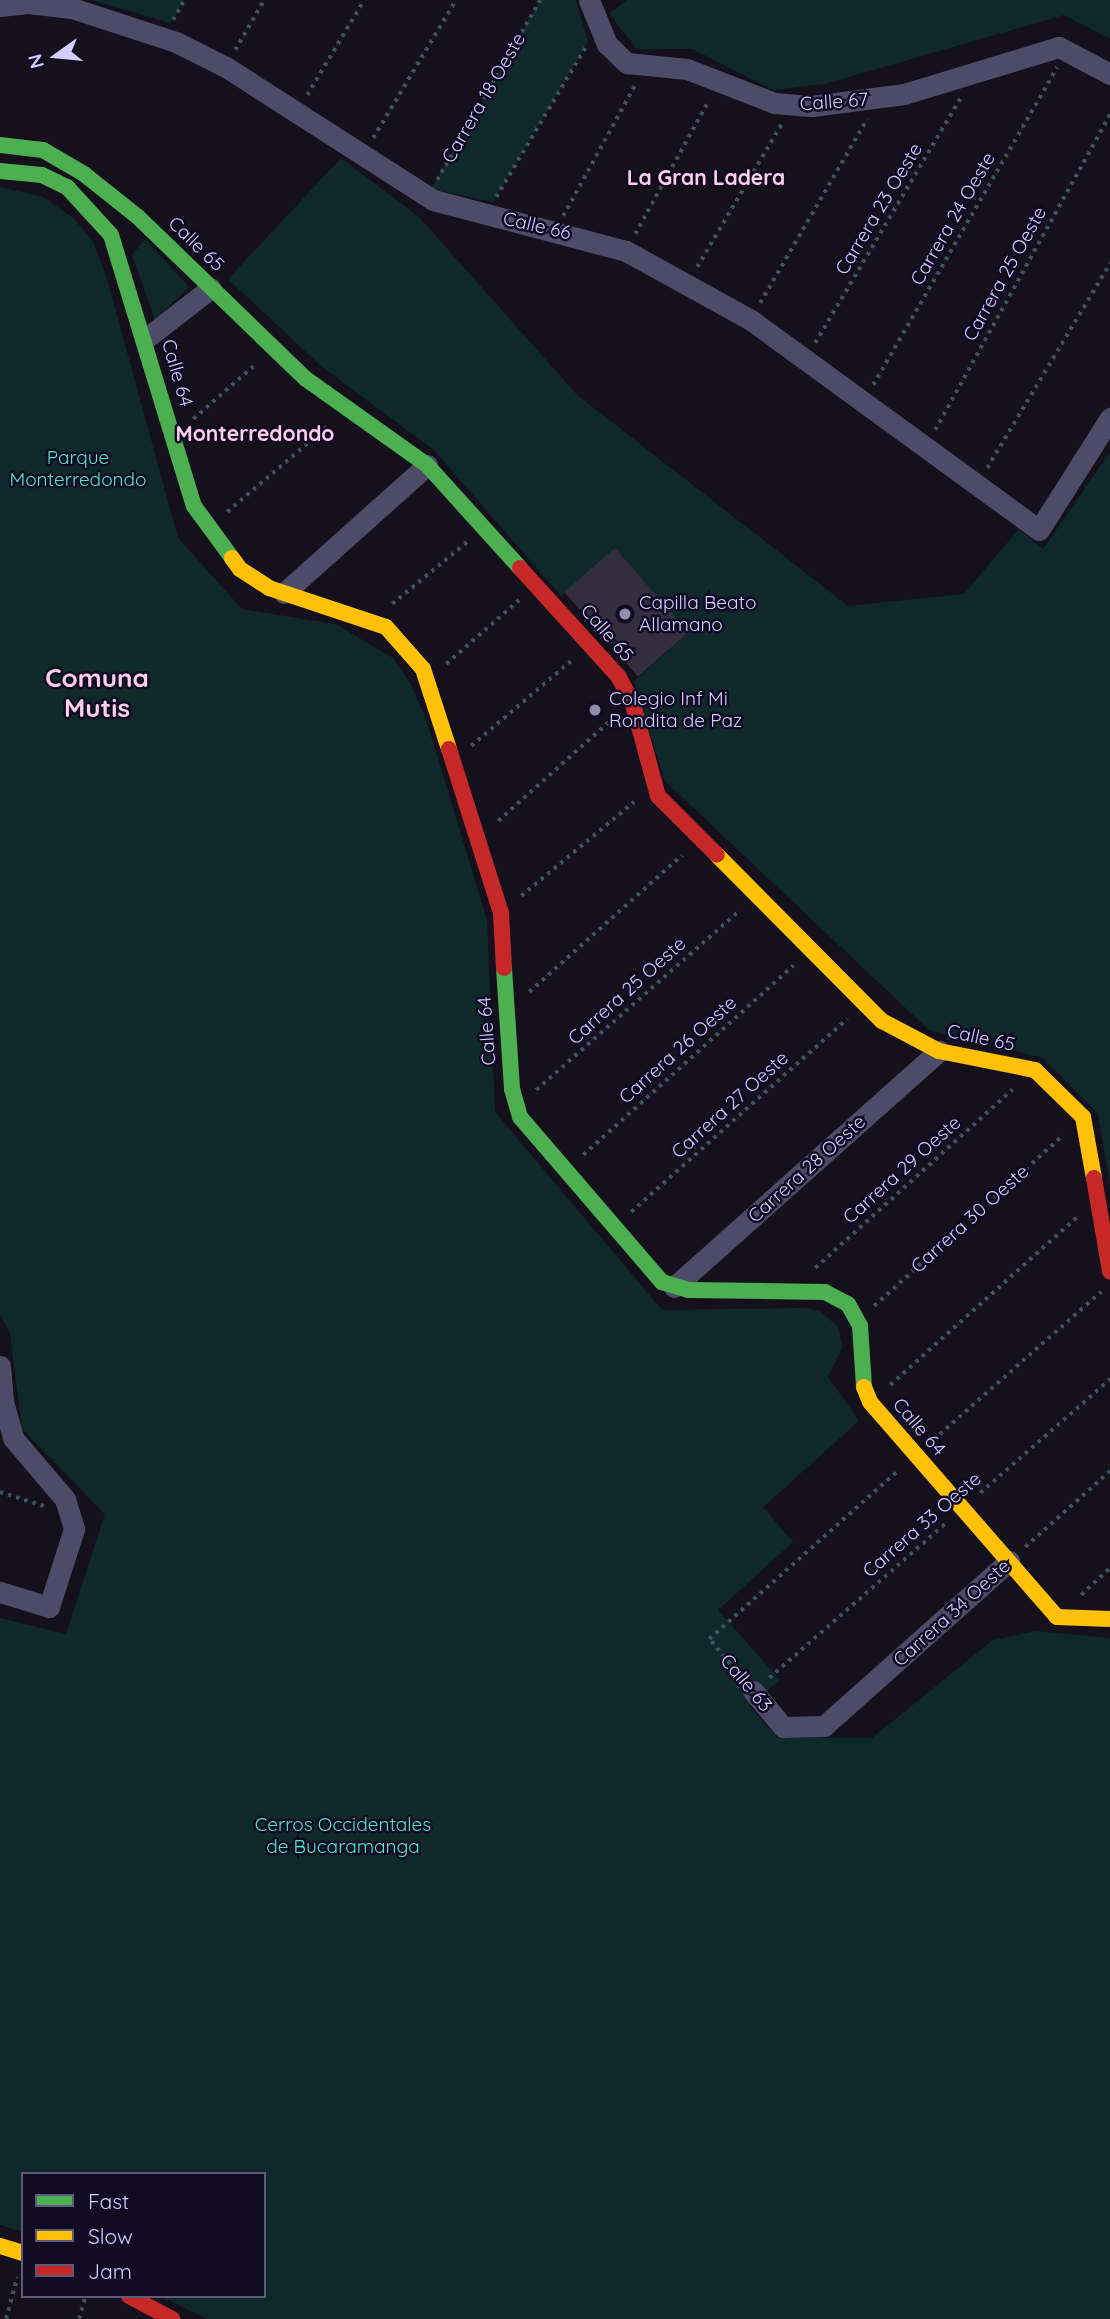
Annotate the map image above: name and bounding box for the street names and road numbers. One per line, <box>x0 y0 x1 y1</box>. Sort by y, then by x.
street label: Carrera 18 Oeste <box>437 29 531 167</box>
street label: Calle 67 <box>799 88 869 116</box>
street label: Carrera 23 Oeste <box>831 139 927 279</box>
street label: Carrera 24 Oeste <box>906 149 1000 289</box>
street label: Carrera 25 Oeste <box>959 203 1051 345</box>
street label: Calle 66 <box>501 207 573 245</box>
street label: Calle 65 <box>163 212 229 276</box>
street label: Calle 64 <box>157 337 197 409</box>
street label: Calle 65 <box>576 599 638 667</box>
street label: Carrera 25 Oeste <box>564 932 690 1050</box>
street label: Carrera 26 Oeste <box>615 991 741 1109</box>
street label: Calle 64 <box>473 996 501 1066</box>
street label: Calle 65 <box>945 1020 1017 1056</box>
street label: Carrera 27 Oeste <box>667 1047 793 1163</box>
street label: Carrera 28 Oeste <box>744 1110 870 1228</box>
street label: Carrera 29 Oeste <box>838 1111 966 1229</box>
street label: Carrera 30 Oeste <box>906 1160 1034 1278</box>
street label: Calle 64 <box>888 1394 950 1460</box>
street label: Carrera 33 Oeste <box>858 1467 986 1583</box>
street label: Carrera 34 Oeste <box>889 1555 1015 1671</box>
street label: Calle 63 <box>715 1649 777 1717</box>

